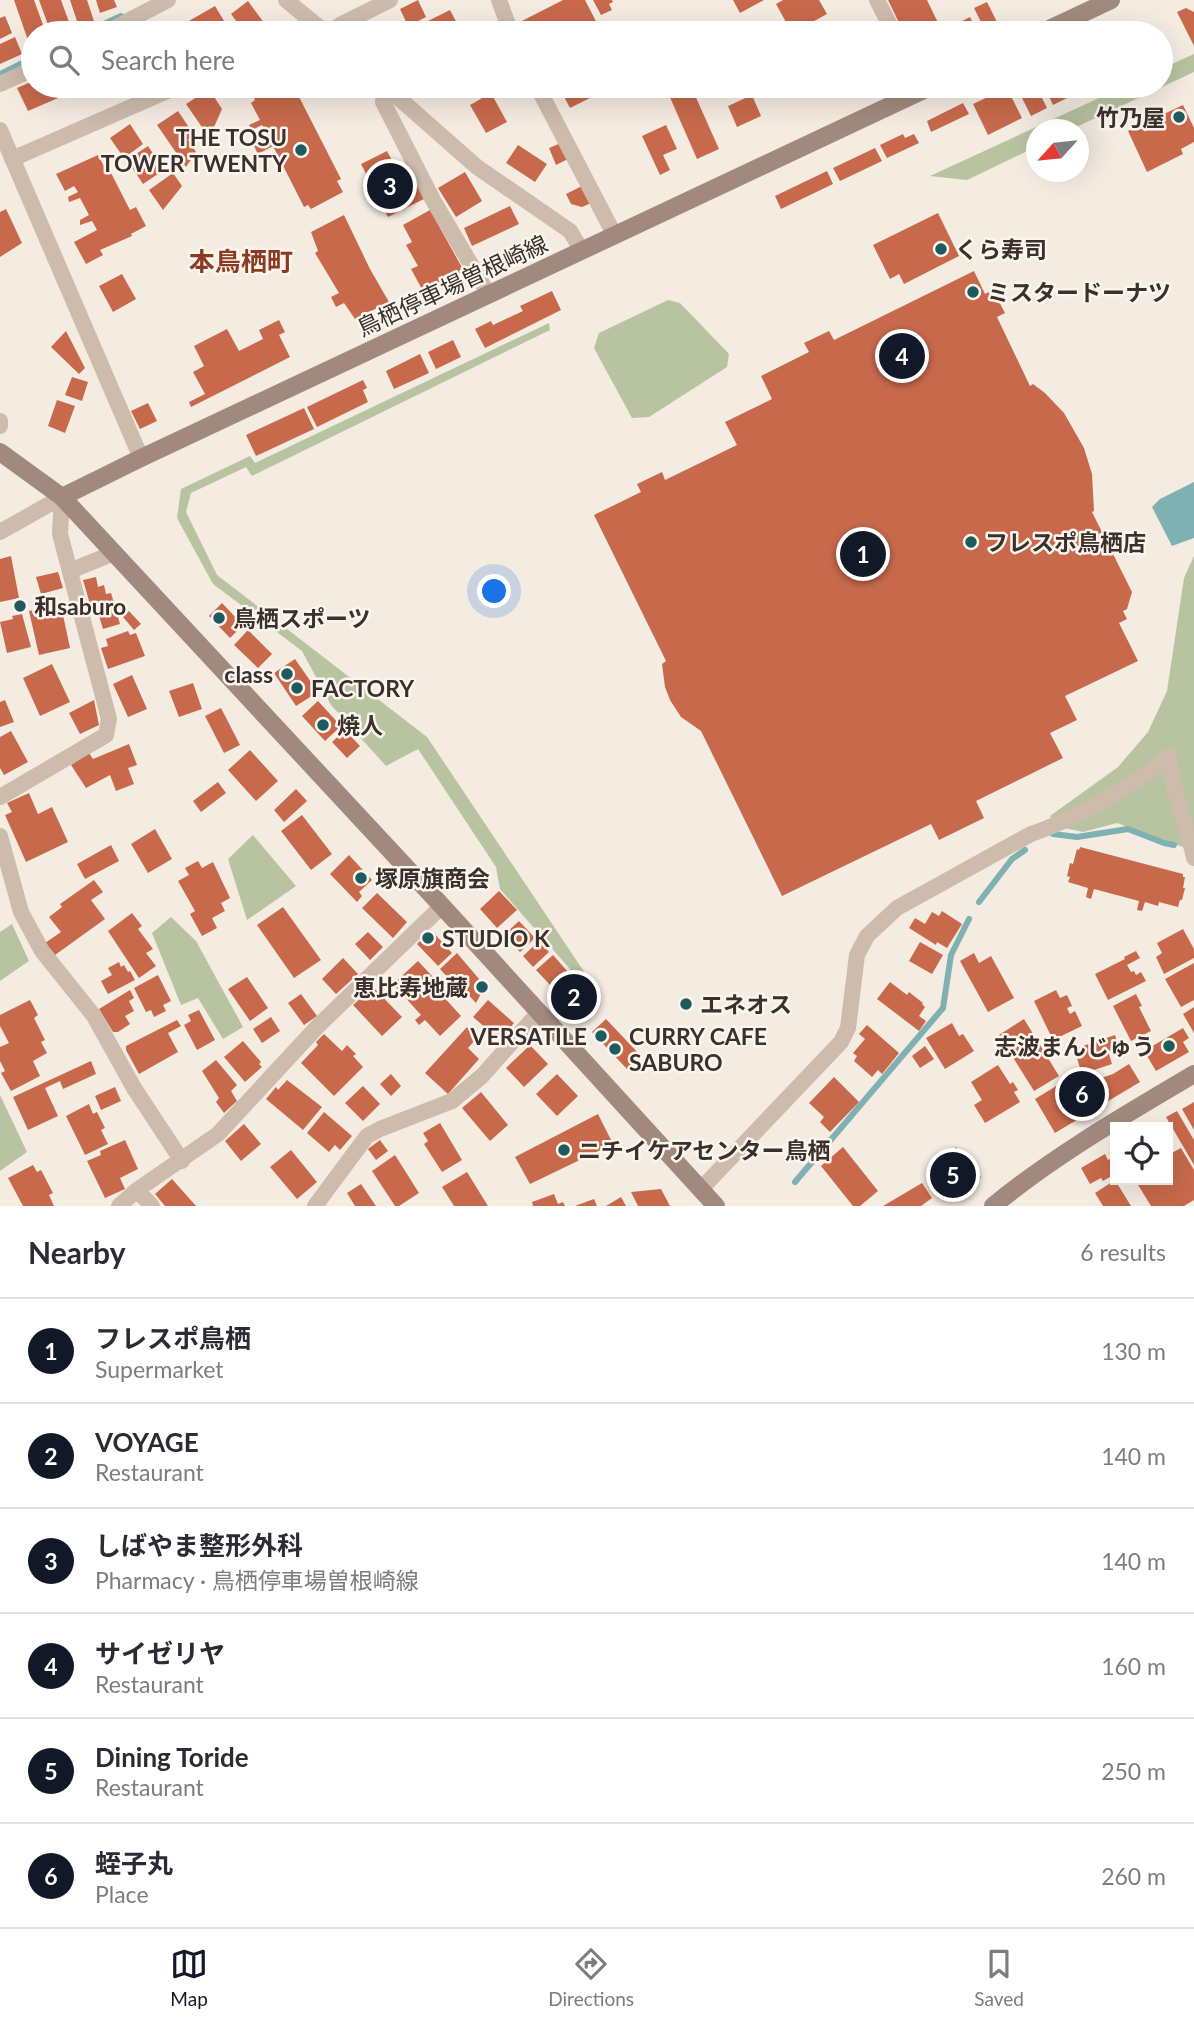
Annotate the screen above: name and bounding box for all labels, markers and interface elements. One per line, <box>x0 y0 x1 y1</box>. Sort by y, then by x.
search box <box>21 21 1173 98</box>
icon: search <box>45 41 83 79</box>
text: Search here <box>101 44 235 76</box>
place label: 竹乃屋 <box>1096 103 1165 131</box>
marker: 竹乃屋 <box>1171 109 1187 125</box>
north arrow <box>1026 119 1089 182</box>
place label: THE TOSU TOWER TWENTY <box>101 123 288 177</box>
marker: THE TOSU TOWER TWENTY <box>293 142 309 158</box>
pin: 3 <box>367 160 413 212</box>
street label: 鳥栖停車場曽根崎線 <box>352 229 552 341</box>
place label: くら寿司 <box>955 235 1047 263</box>
marker: くら寿司 <box>933 241 949 257</box>
district label: 本鳥栖町 <box>189 245 293 277</box>
place label: ミスタードーナツ <box>987 278 1171 306</box>
marker: ミスタードーナツ <box>965 284 981 300</box>
pin: 4 <box>879 330 925 382</box>
pin: 1 <box>840 528 886 580</box>
place label: フレスポ鳥栖店 <box>985 528 1146 556</box>
marker: フレスポ鳥栖店 <box>963 534 979 550</box>
your location <box>477 574 511 608</box>
place label: 和saburo <box>34 592 126 620</box>
marker: 和saburo <box>12 598 28 614</box>
place label: 鳥栖スポーツ <box>233 604 371 632</box>
marker: 鳥栖スポーツ <box>211 610 227 626</box>
place label: class <box>224 660 273 688</box>
marker: class <box>279 666 295 682</box>
place label: FACTORY <box>311 674 415 702</box>
marker: FACTORY <box>289 680 305 696</box>
place label: 焼人 <box>337 711 383 739</box>
marker: 焼人 <box>315 717 331 733</box>
place label: 塚原旗商会 <box>375 864 490 892</box>
marker: 塚原旗商会 <box>353 870 369 886</box>
place label: STUDIO K <box>442 924 550 952</box>
marker: STUDIO K <box>420 930 436 946</box>
pin: 2 <box>551 971 597 1023</box>
place label: 恵比寿地蔵 <box>353 973 468 1001</box>
marker: 恵比寿地蔵 <box>474 979 490 995</box>
place label: エネオス <box>700 990 792 1018</box>
marker: エネオス <box>678 996 694 1012</box>
place label: VERSATILE <box>470 1022 587 1050</box>
place label: CURRY CAFE SABURO <box>629 1022 767 1076</box>
marker: VERSATILE <box>593 1028 609 1044</box>
place label: 志波まんじゅう <box>994 1032 1155 1060</box>
marker: 志波まんじゅう <box>1161 1038 1177 1054</box>
marker: CURRY CAFE SABURO <box>607 1041 623 1057</box>
pin: 6 <box>1059 1068 1105 1120</box>
map controls <box>1110 1122 1173 1185</box>
button: locate <box>1110 1122 1173 1185</box>
place label: ニチイケアセンター鳥栖 <box>578 1136 831 1164</box>
marker: ニチイケアセンター鳥栖 <box>556 1142 572 1158</box>
pin: 5 <box>930 1149 976 1201</box>
text: Nearby <box>28 1234 126 1270</box>
text: 6 results <box>1080 1238 1166 1266</box>
text: フレスポ鳥栖 <box>95 1322 251 1354</box>
text: 1 <box>44 1337 58 1365</box>
text: 130 m <box>1101 1337 1166 1365</box>
text: Supermarket <box>95 1355 224 1383</box>
text: VOYAGE <box>95 1426 199 1458</box>
text: 2 <box>44 1442 58 1470</box>
text: 140 m <box>1101 1442 1166 1470</box>
text: Restaurant <box>95 1458 204 1486</box>
text: しばやま整形外科 <box>95 1529 303 1561</box>
text: 3 <box>44 1547 58 1575</box>
text: 140 m <box>1101 1547 1166 1575</box>
text: Pharmacy · 鳥栖停車場曽根崎線 <box>95 1566 419 1594</box>
text: サイゼリヤ <box>95 1637 225 1669</box>
text: 4 <box>44 1652 58 1680</box>
text: 160 m <box>1101 1652 1166 1680</box>
text: Restaurant <box>95 1670 204 1698</box>
text: Dining Toride <box>95 1741 249 1773</box>
text: 5 <box>44 1757 58 1785</box>
text: 250 m <box>1101 1757 1166 1785</box>
text: Restaurant <box>95 1773 204 1801</box>
text: 蛭子丸 <box>95 1847 173 1879</box>
text: 6 <box>44 1862 58 1890</box>
text: 260 m <box>1101 1862 1166 1890</box>
text: Place <box>95 1880 149 1908</box>
tab: Map <box>170 1945 208 2010</box>
tab: Directions <box>548 1945 634 2010</box>
tab: Saved <box>974 1945 1024 2010</box>

